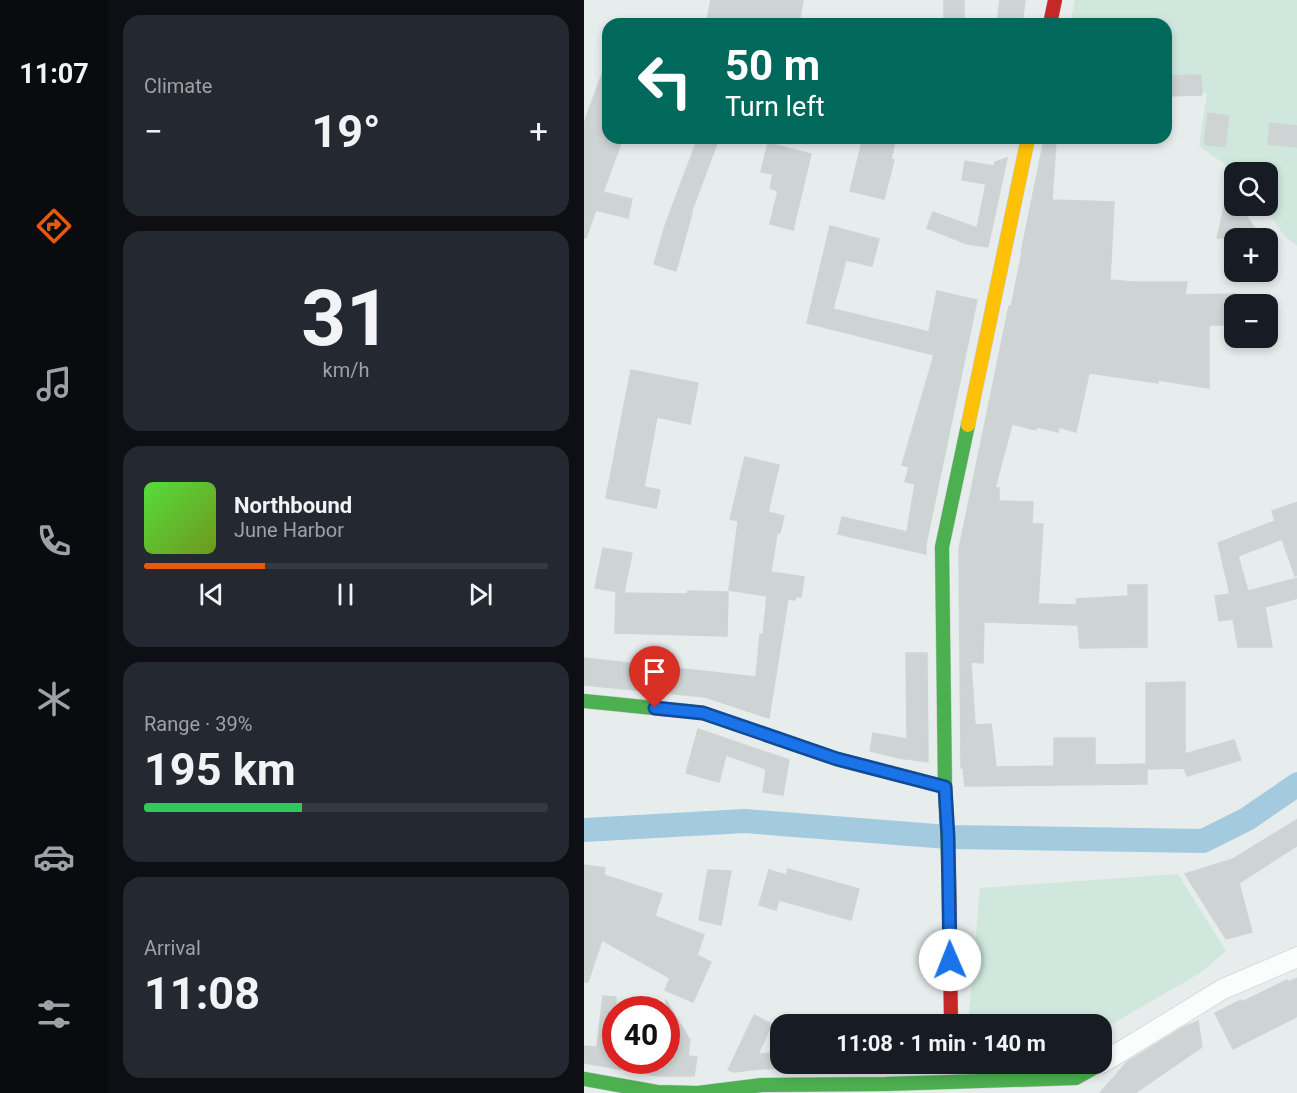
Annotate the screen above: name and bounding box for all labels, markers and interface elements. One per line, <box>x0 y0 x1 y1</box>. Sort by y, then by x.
text: 50 m <box>725 41 820 90</box>
icon: left <box>626 42 704 120</box>
text: 11:07 <box>19 58 89 90</box>
text: Climate <box>144 74 212 98</box>
text: Turn left <box>725 91 825 123</box>
text: 19° <box>311 105 381 158</box>
text: − <box>144 112 163 151</box>
text: + <box>529 112 548 151</box>
map controls <box>1224 162 1278 348</box>
button: search <box>1224 162 1278 216</box>
icon: directions <box>33 205 75 247</box>
button: + <box>1224 228 1278 282</box>
text: 31 <box>301 273 391 364</box>
button: − <box>1224 294 1278 348</box>
text: km/h <box>323 358 369 382</box>
icon: music <box>33 363 75 405</box>
text: Northbound <box>234 493 352 518</box>
text: June Harbor <box>234 518 344 542</box>
icon: phone <box>33 520 75 562</box>
icon: previous <box>195 578 228 611</box>
icon: pause <box>329 578 362 611</box>
icon: next <box>464 578 497 611</box>
pin <box>629 646 680 708</box>
icon: arrive <box>638 655 671 688</box>
icon: climate <box>33 678 75 720</box>
text: Range · 39% <box>144 712 252 736</box>
text: 195 km <box>144 743 296 796</box>
icon: car <box>33 836 75 878</box>
position arrow <box>918 928 982 992</box>
text: Arrival <box>144 936 201 960</box>
text: 11:08 <box>144 967 260 1020</box>
icon: filters <box>33 993 75 1035</box>
speed limit sign: 40 <box>602 996 680 1074</box>
text: 11:08 · 1 min · 140 m <box>836 1031 1046 1056</box>

